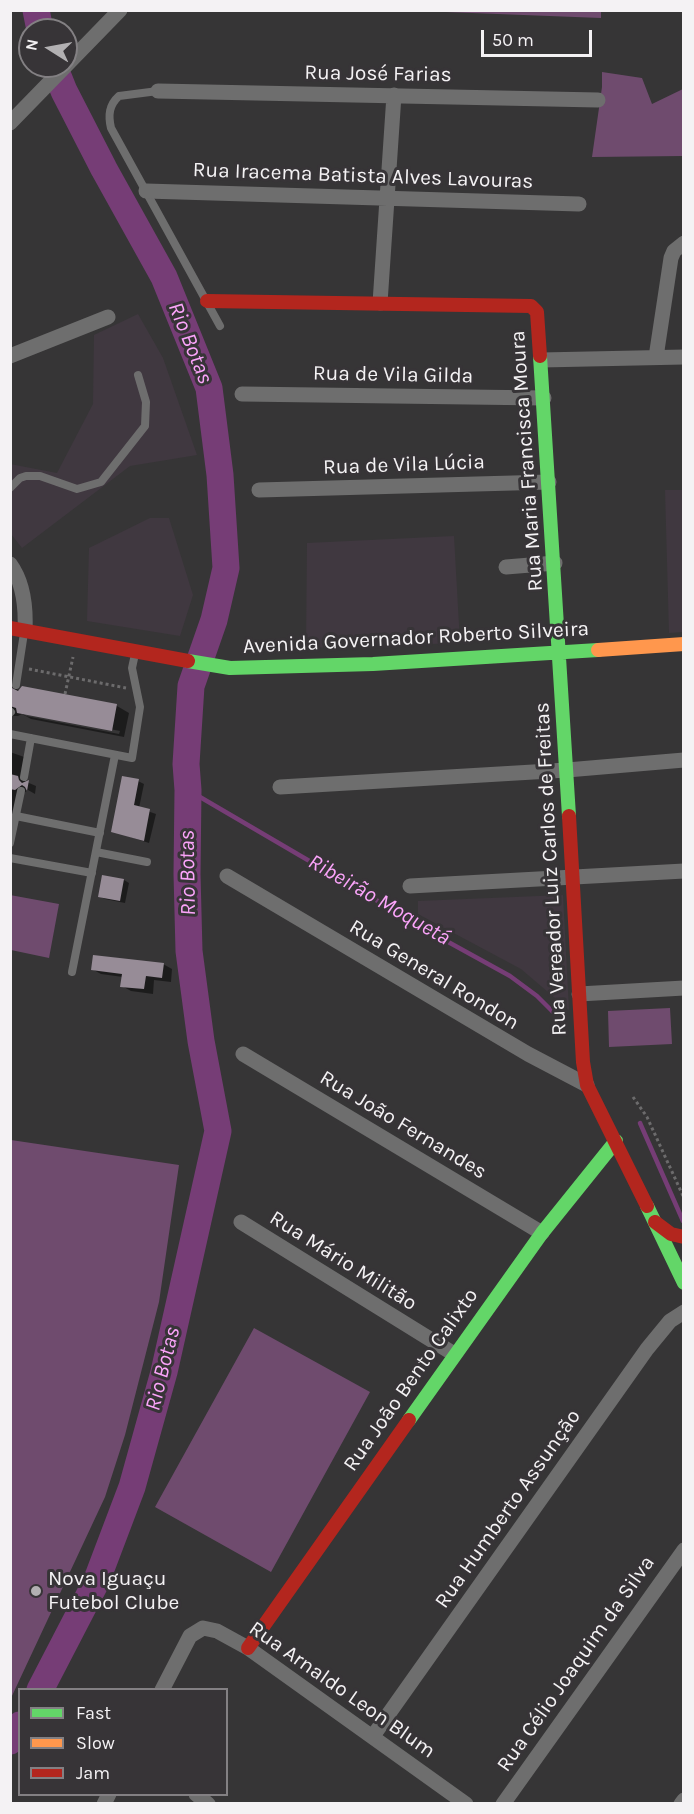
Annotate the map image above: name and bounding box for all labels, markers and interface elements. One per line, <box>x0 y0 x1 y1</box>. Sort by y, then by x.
north arrow <box>18 18 78 78</box>
scale bar <box>484 18 595 56</box>
text: 50 m <box>492 29 534 51</box>
text: N <box>21 37 42 52</box>
street label: Rua José Farias <box>304 60 452 88</box>
street label: Rua Iracema Batista Alves Lavouras <box>192 157 534 195</box>
water label: Rio Botas <box>162 298 218 388</box>
street label: Rua Maria Francisca Moura <box>505 330 549 592</box>
street label: Rua de Vila Gilda <box>313 361 473 389</box>
street label: Rua de Vila Lúcia <box>323 450 485 480</box>
street label: Avenida Governador Roberto Silveira <box>242 616 590 660</box>
street label: Rua Vereador Luiz Carlos de Freitas <box>530 702 572 1036</box>
water label: Rio Botas <box>174 830 202 916</box>
water label: Ribeirão Moquetá <box>303 849 455 951</box>
street label: Rua General Rondon <box>345 914 523 1036</box>
street label: Rua João Fernandes <box>315 1065 491 1185</box>
street label: Rua Mário Militão <box>265 1206 421 1316</box>
street label: Rua João Bento Calixto <box>338 1284 484 1476</box>
water label: Rio Botas <box>140 1324 186 1414</box>
street label: Rua Humberto Assunção <box>430 1405 586 1613</box>
street label: Rua Célio Joaquim da Silva <box>492 1551 660 1777</box>
place label: Nova Iguaçu Futebol Clube <box>48 1566 179 1616</box>
marker: Nova Iguaçu Futebol Clube <box>29 1584 43 1598</box>
street label: Rua Arnaldo Leon Blum <box>244 1616 440 1764</box>
legend <box>18 1688 228 1796</box>
text: Fast <box>76 1702 111 1724</box>
text: Slow <box>76 1732 115 1754</box>
text: Jam <box>76 1762 110 1784</box>

